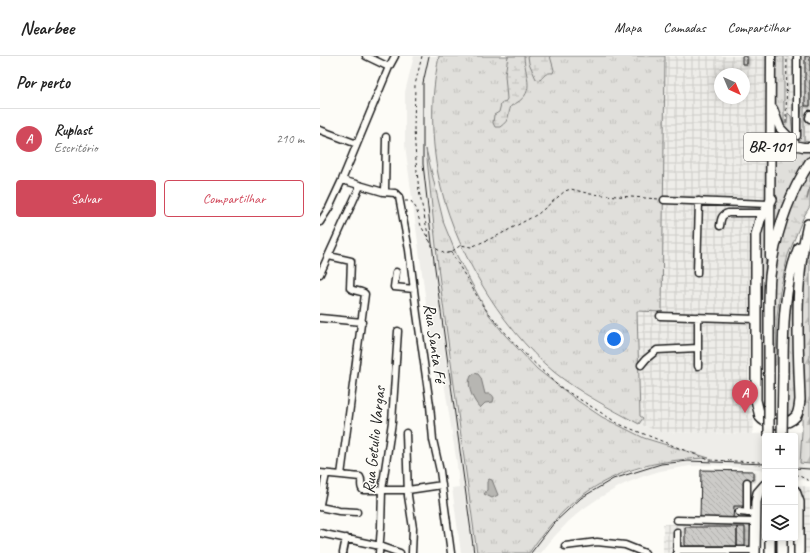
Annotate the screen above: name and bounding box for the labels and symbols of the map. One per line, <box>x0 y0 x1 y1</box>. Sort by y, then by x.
north arrow <box>714 68 750 104</box>
road number: BR-101 <box>744 133 796 161</box>
street label: Rua Santa Fé <box>419 302 451 386</box>
your location <box>604 329 624 349</box>
pin: A <box>732 380 758 413</box>
street label: Rua Getulio Vargas <box>358 384 390 495</box>

